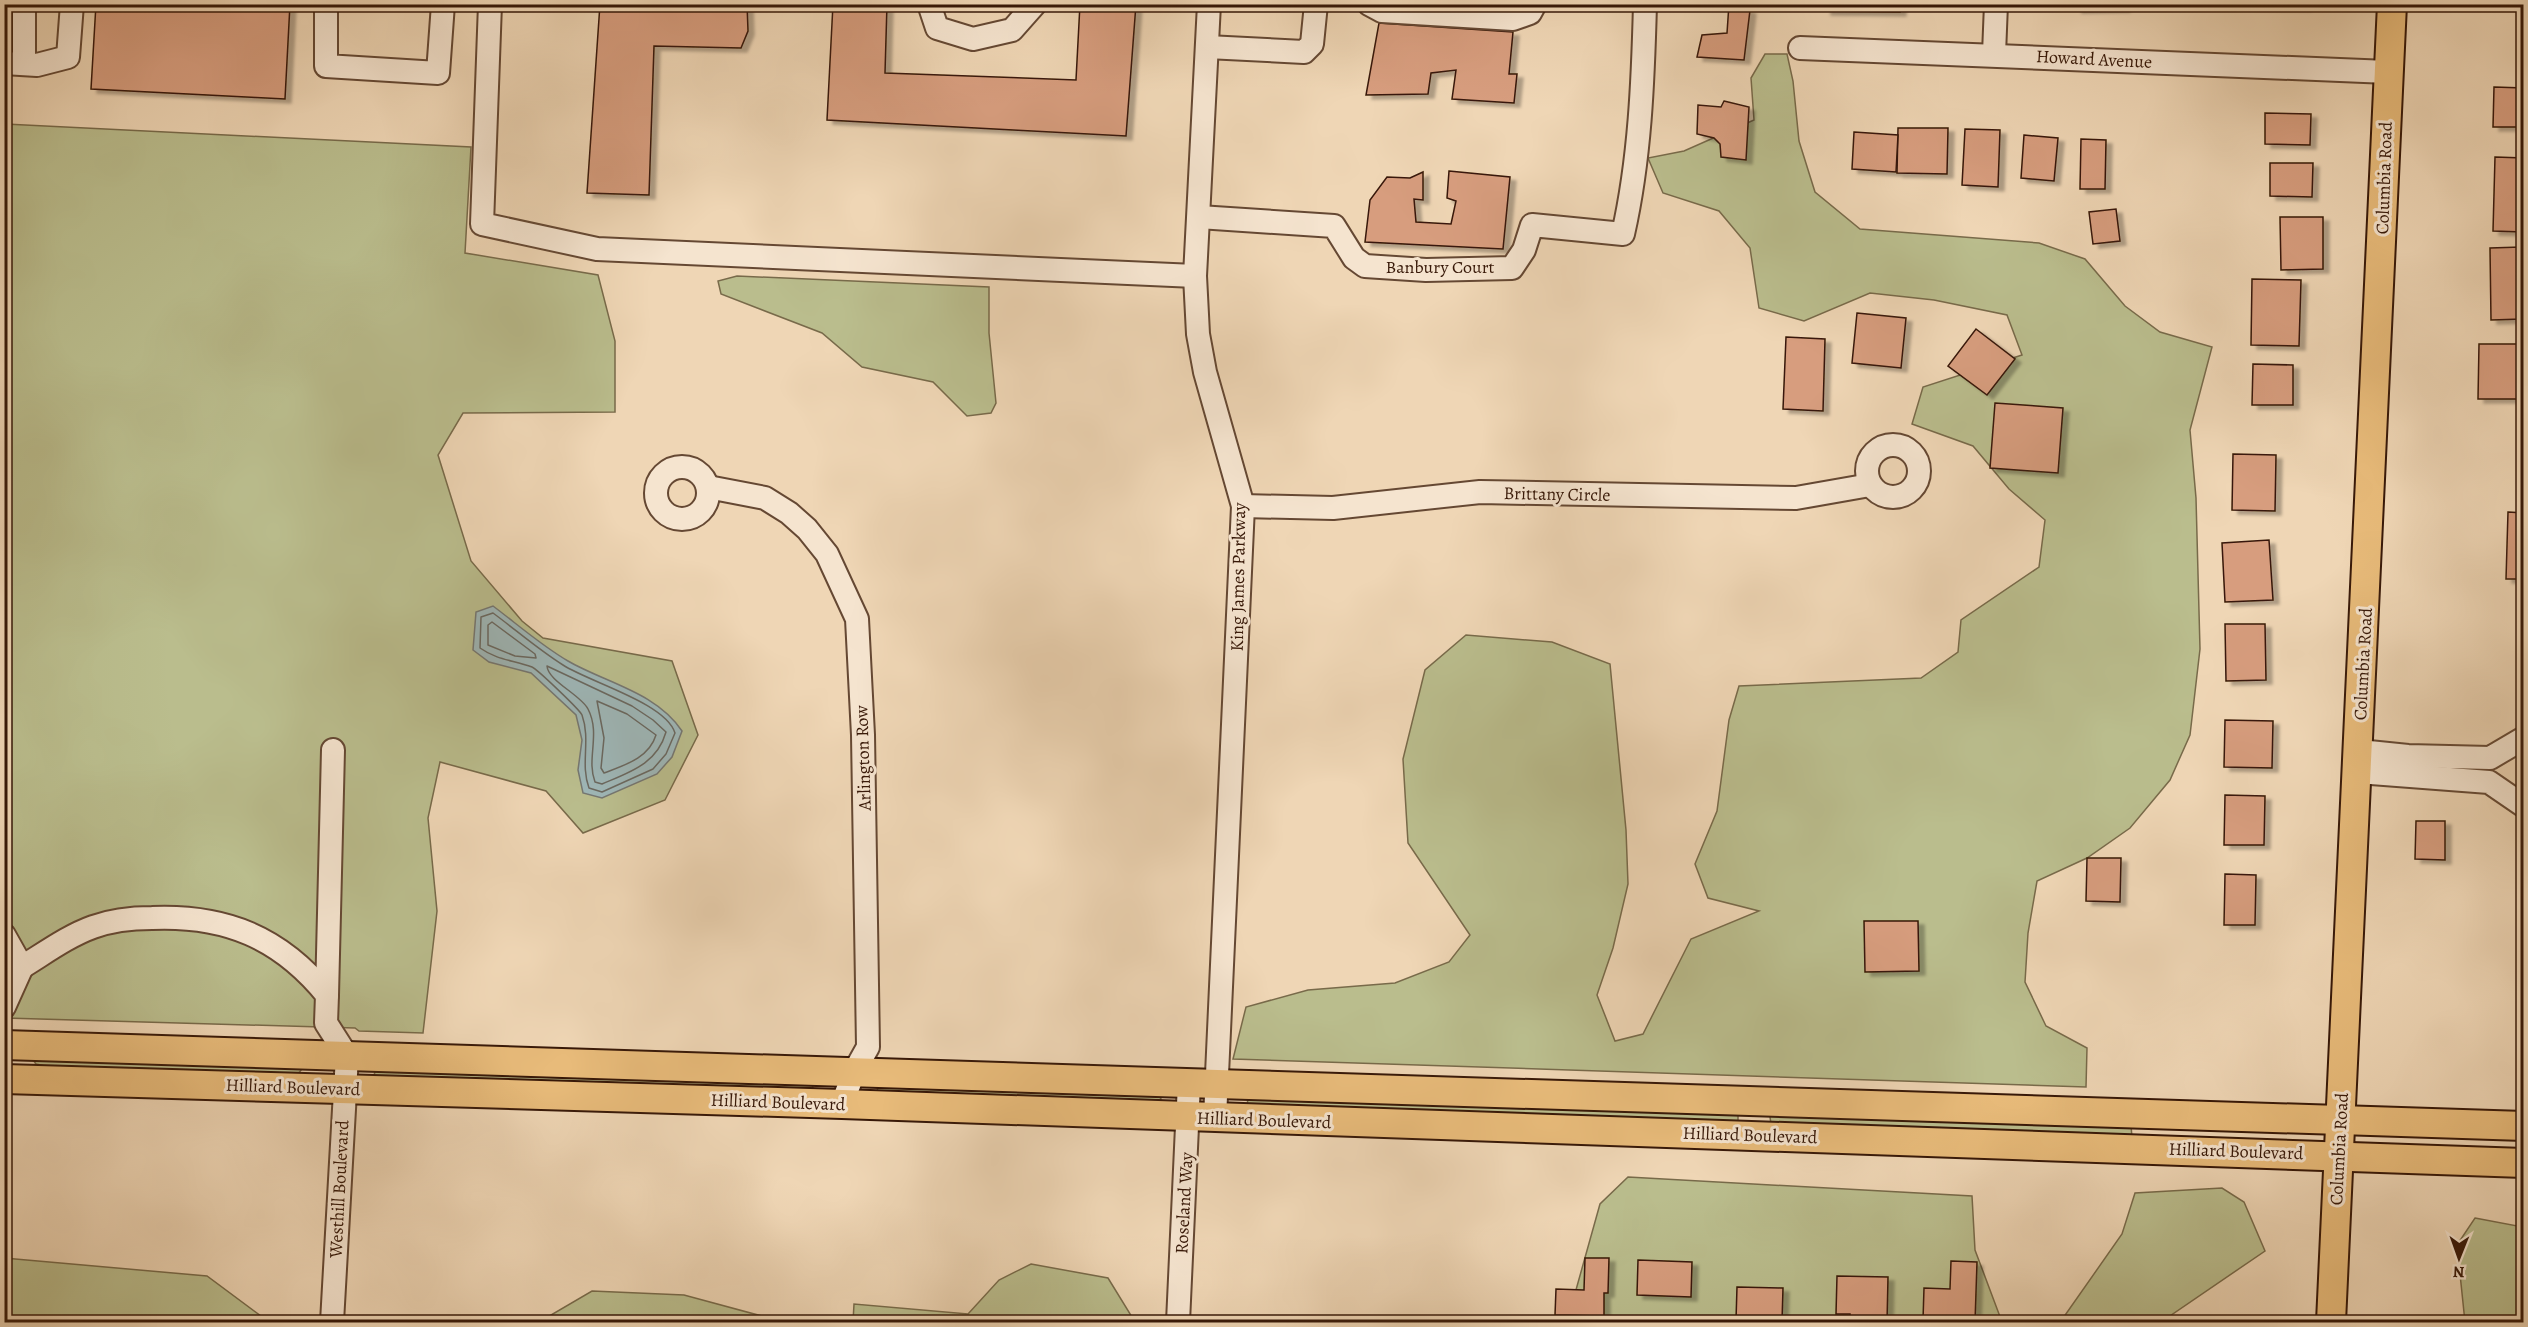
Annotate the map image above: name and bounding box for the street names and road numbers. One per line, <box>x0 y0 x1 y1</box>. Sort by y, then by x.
street label: Howard Avenue <box>2035 44 2153 74</box>
street label: Columbia Road <box>2370 121 2398 235</box>
street label: Banbury Court <box>1385 255 1495 279</box>
street label: Brittany Circle <box>1503 481 1611 507</box>
street label: King James Parkway <box>1225 502 1251 652</box>
street label: Columbia Road <box>2348 607 2378 721</box>
street label: Arlington Row <box>849 705 877 812</box>
street label: Hilliard Boulevard <box>225 1073 361 1101</box>
street label: Hilliard Boulevard <box>710 1088 846 1116</box>
street label: Columbia Road <box>2324 1092 2354 1206</box>
street label: Hilliard Boulevard <box>1196 1106 1332 1134</box>
street label: Westhill Boulevard <box>323 1119 355 1259</box>
street label: Hilliard Boulevard <box>1682 1121 1818 1149</box>
street label: Hilliard Boulevard <box>2168 1137 2304 1165</box>
street label: Roseland Way <box>1169 1150 1199 1255</box>

